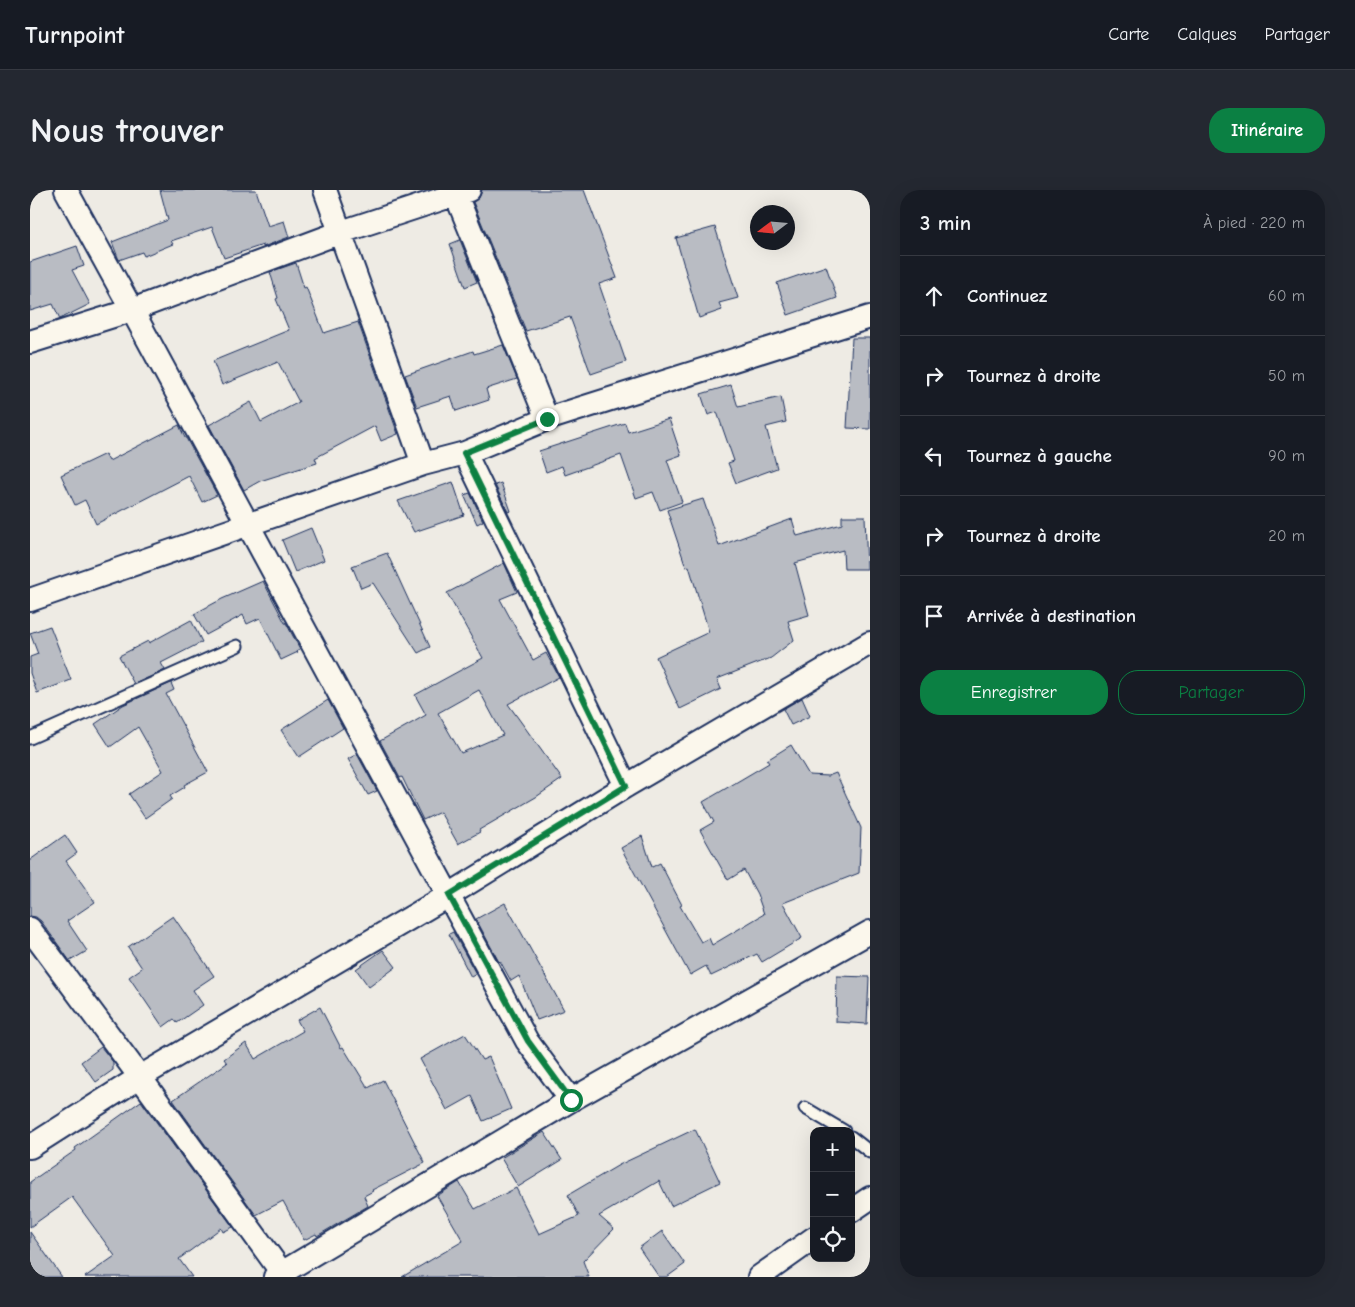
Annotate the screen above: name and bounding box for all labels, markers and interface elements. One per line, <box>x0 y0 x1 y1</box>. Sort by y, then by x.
text: Turnpoint <box>25 21 124 49</box>
text: Carte <box>1108 24 1149 45</box>
text: Calques <box>1177 24 1237 45</box>
text: Partager <box>1265 24 1330 45</box>
button: Itinéraire <box>1209 108 1325 153</box>
text: Nous trouver <box>30 110 223 151</box>
north arrow <box>750 205 795 250</box>
text: 3 min <box>920 211 971 235</box>
text: À pied · 220 m <box>1203 214 1305 232</box>
icon: ahead <box>920 282 948 310</box>
text: Continuez <box>967 285 1047 307</box>
text: 60 m <box>1268 287 1305 305</box>
icon: right <box>920 362 948 390</box>
text: Tournez à droite <box>967 365 1101 387</box>
text: 50 m <box>1268 367 1305 385</box>
route end <box>536 408 559 431</box>
icon: left <box>920 442 948 470</box>
text: Tournez à gauche <box>967 445 1112 467</box>
text: 90 m <box>1268 447 1305 465</box>
icon: right <box>920 522 948 550</box>
text: Tournez à droite <box>967 525 1101 547</box>
text: 20 m <box>1268 527 1305 545</box>
icon: arrive <box>920 602 948 630</box>
text: Arrivée à destination <box>967 605 1136 627</box>
button: Enregistrer <box>920 670 1108 715</box>
button: Partager <box>1118 670 1305 715</box>
route start <box>560 1089 583 1112</box>
map controls <box>810 1127 855 1262</box>
button: + <box>810 1127 855 1172</box>
button: − <box>810 1172 855 1217</box>
button: locate <box>810 1217 855 1262</box>

